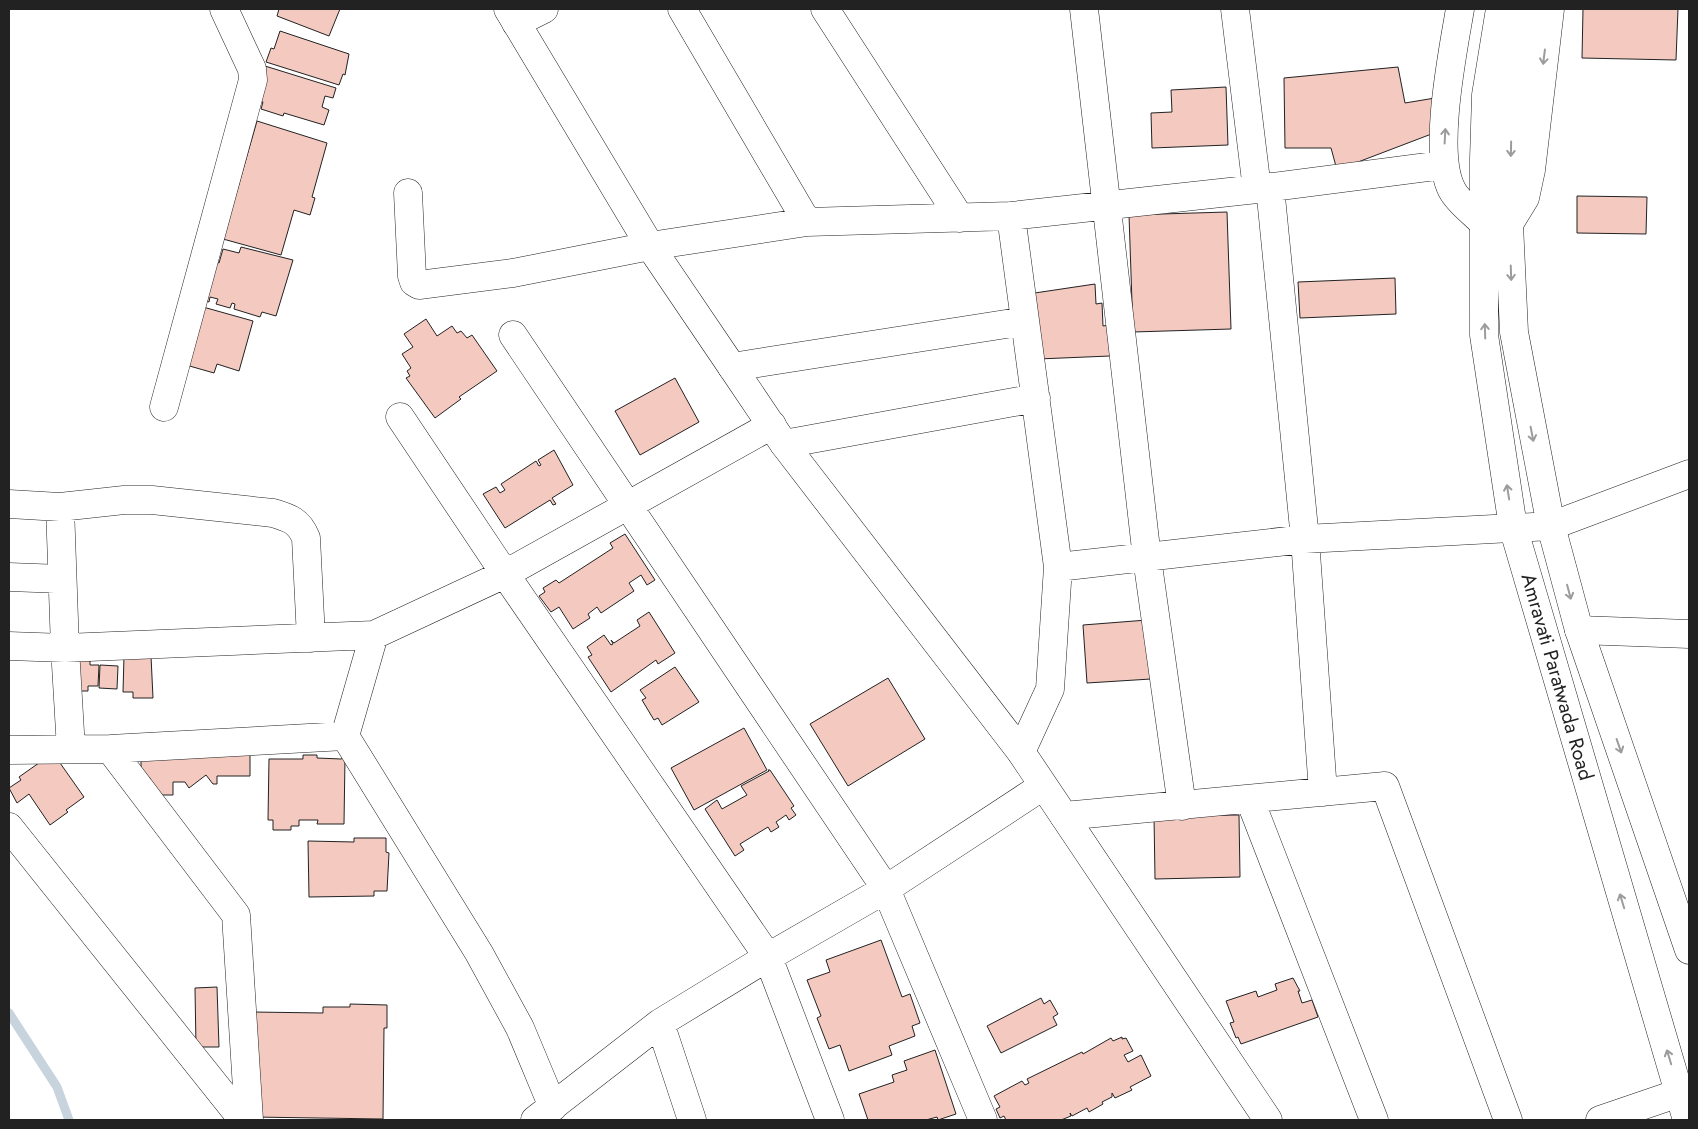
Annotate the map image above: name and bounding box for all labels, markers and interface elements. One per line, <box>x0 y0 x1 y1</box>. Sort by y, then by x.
one-way arrow <box>1539 49 1549 65</box>
one-way arrow <box>1440 128 1449 144</box>
one-way arrow <box>1506 141 1515 157</box>
one-way arrow <box>1507 265 1516 281</box>
one-way arrow <box>1480 323 1489 339</box>
one-way arrow <box>1528 425 1538 441</box>
one-way arrow <box>1502 484 1512 500</box>
street label: Amravati Paratwada Road <box>1514 570 1600 784</box>
one-way arrow <box>1565 584 1574 600</box>
one-way arrow <box>1615 738 1625 754</box>
one-way arrow <box>1617 893 1627 909</box>
one-way arrow <box>1663 1049 1673 1065</box>

